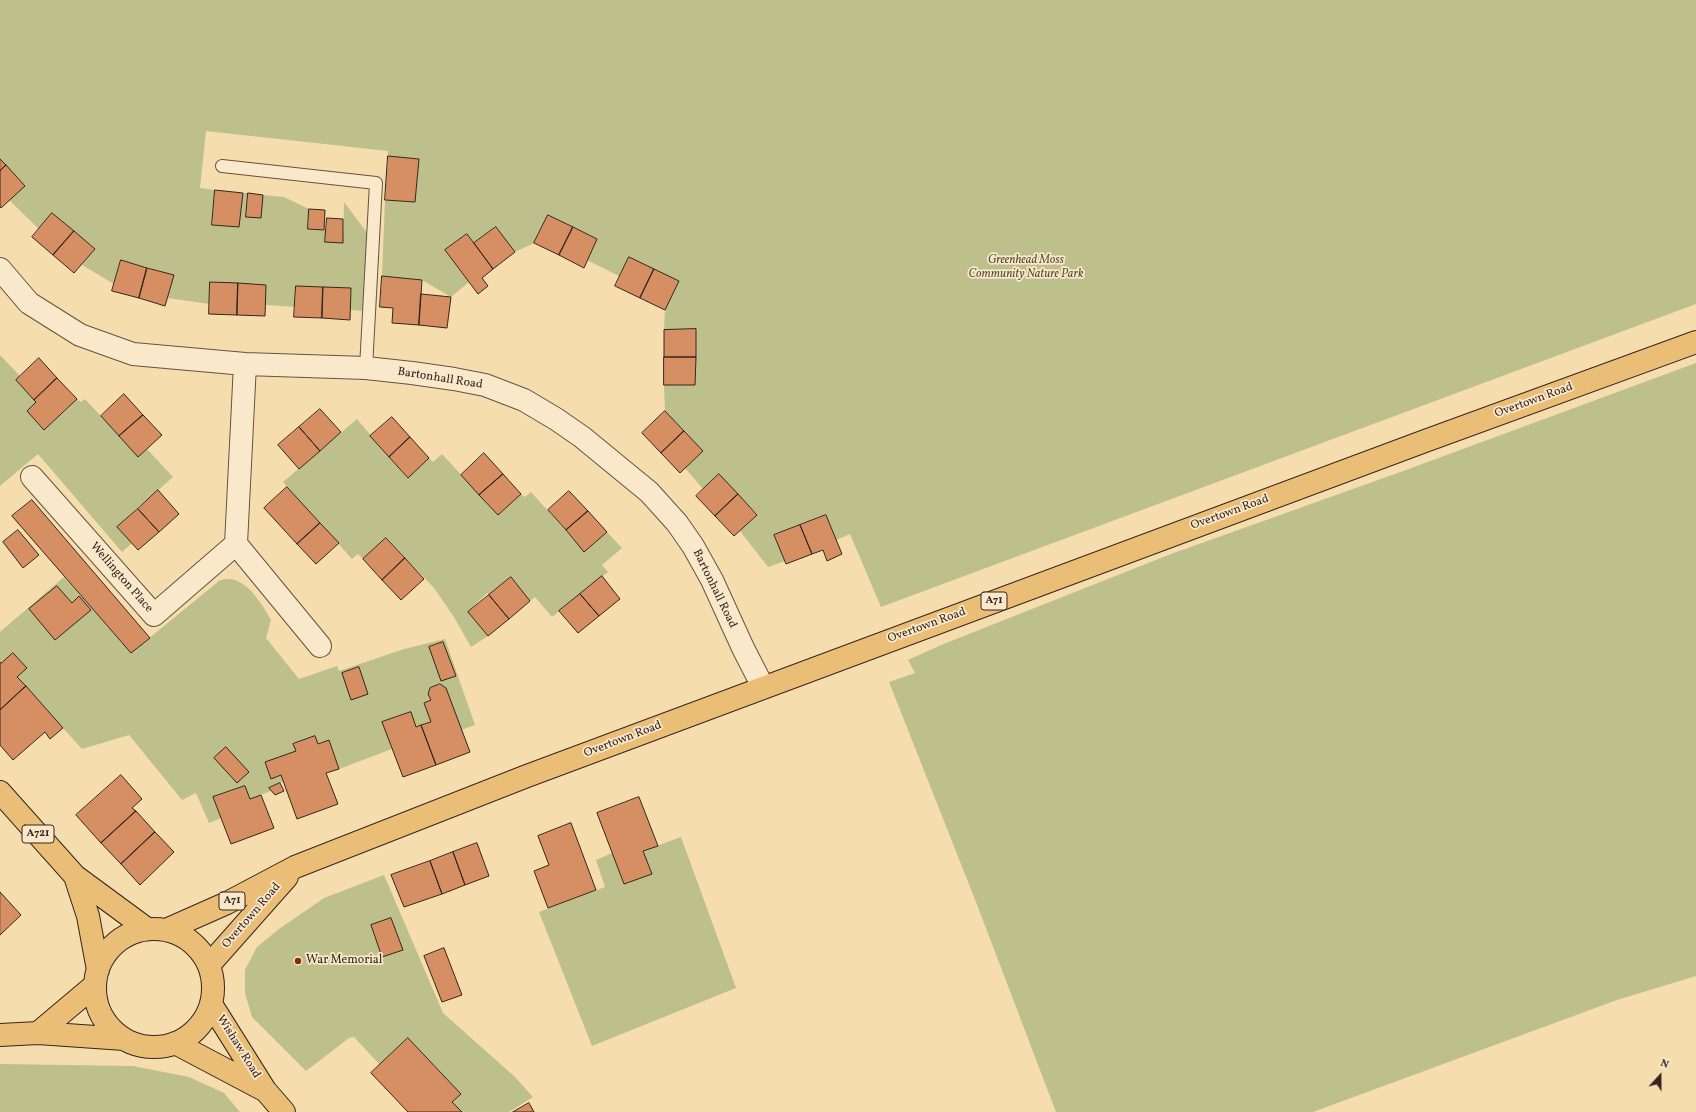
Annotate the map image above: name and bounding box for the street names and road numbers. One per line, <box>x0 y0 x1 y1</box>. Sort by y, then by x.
street label: Bartonhall Road <box>396 365 484 393</box>
street label: Overtown Road <box>1493 380 1575 422</box>
street label: Overtown Road <box>1189 492 1271 534</box>
street label: Wellington Place <box>87 540 155 616</box>
street label: Bartonhall Road <box>689 547 739 631</box>
road number: A71 <box>981 592 1007 610</box>
street label: Overtown Road <box>886 605 968 647</box>
street label: Overtown Road <box>582 719 664 761</box>
road number: A721 <box>22 825 54 843</box>
street label: Overtown Road <box>220 880 284 952</box>
road number: A71 <box>219 892 245 910</box>
street label: Wishaw Road <box>213 1013 263 1081</box>

